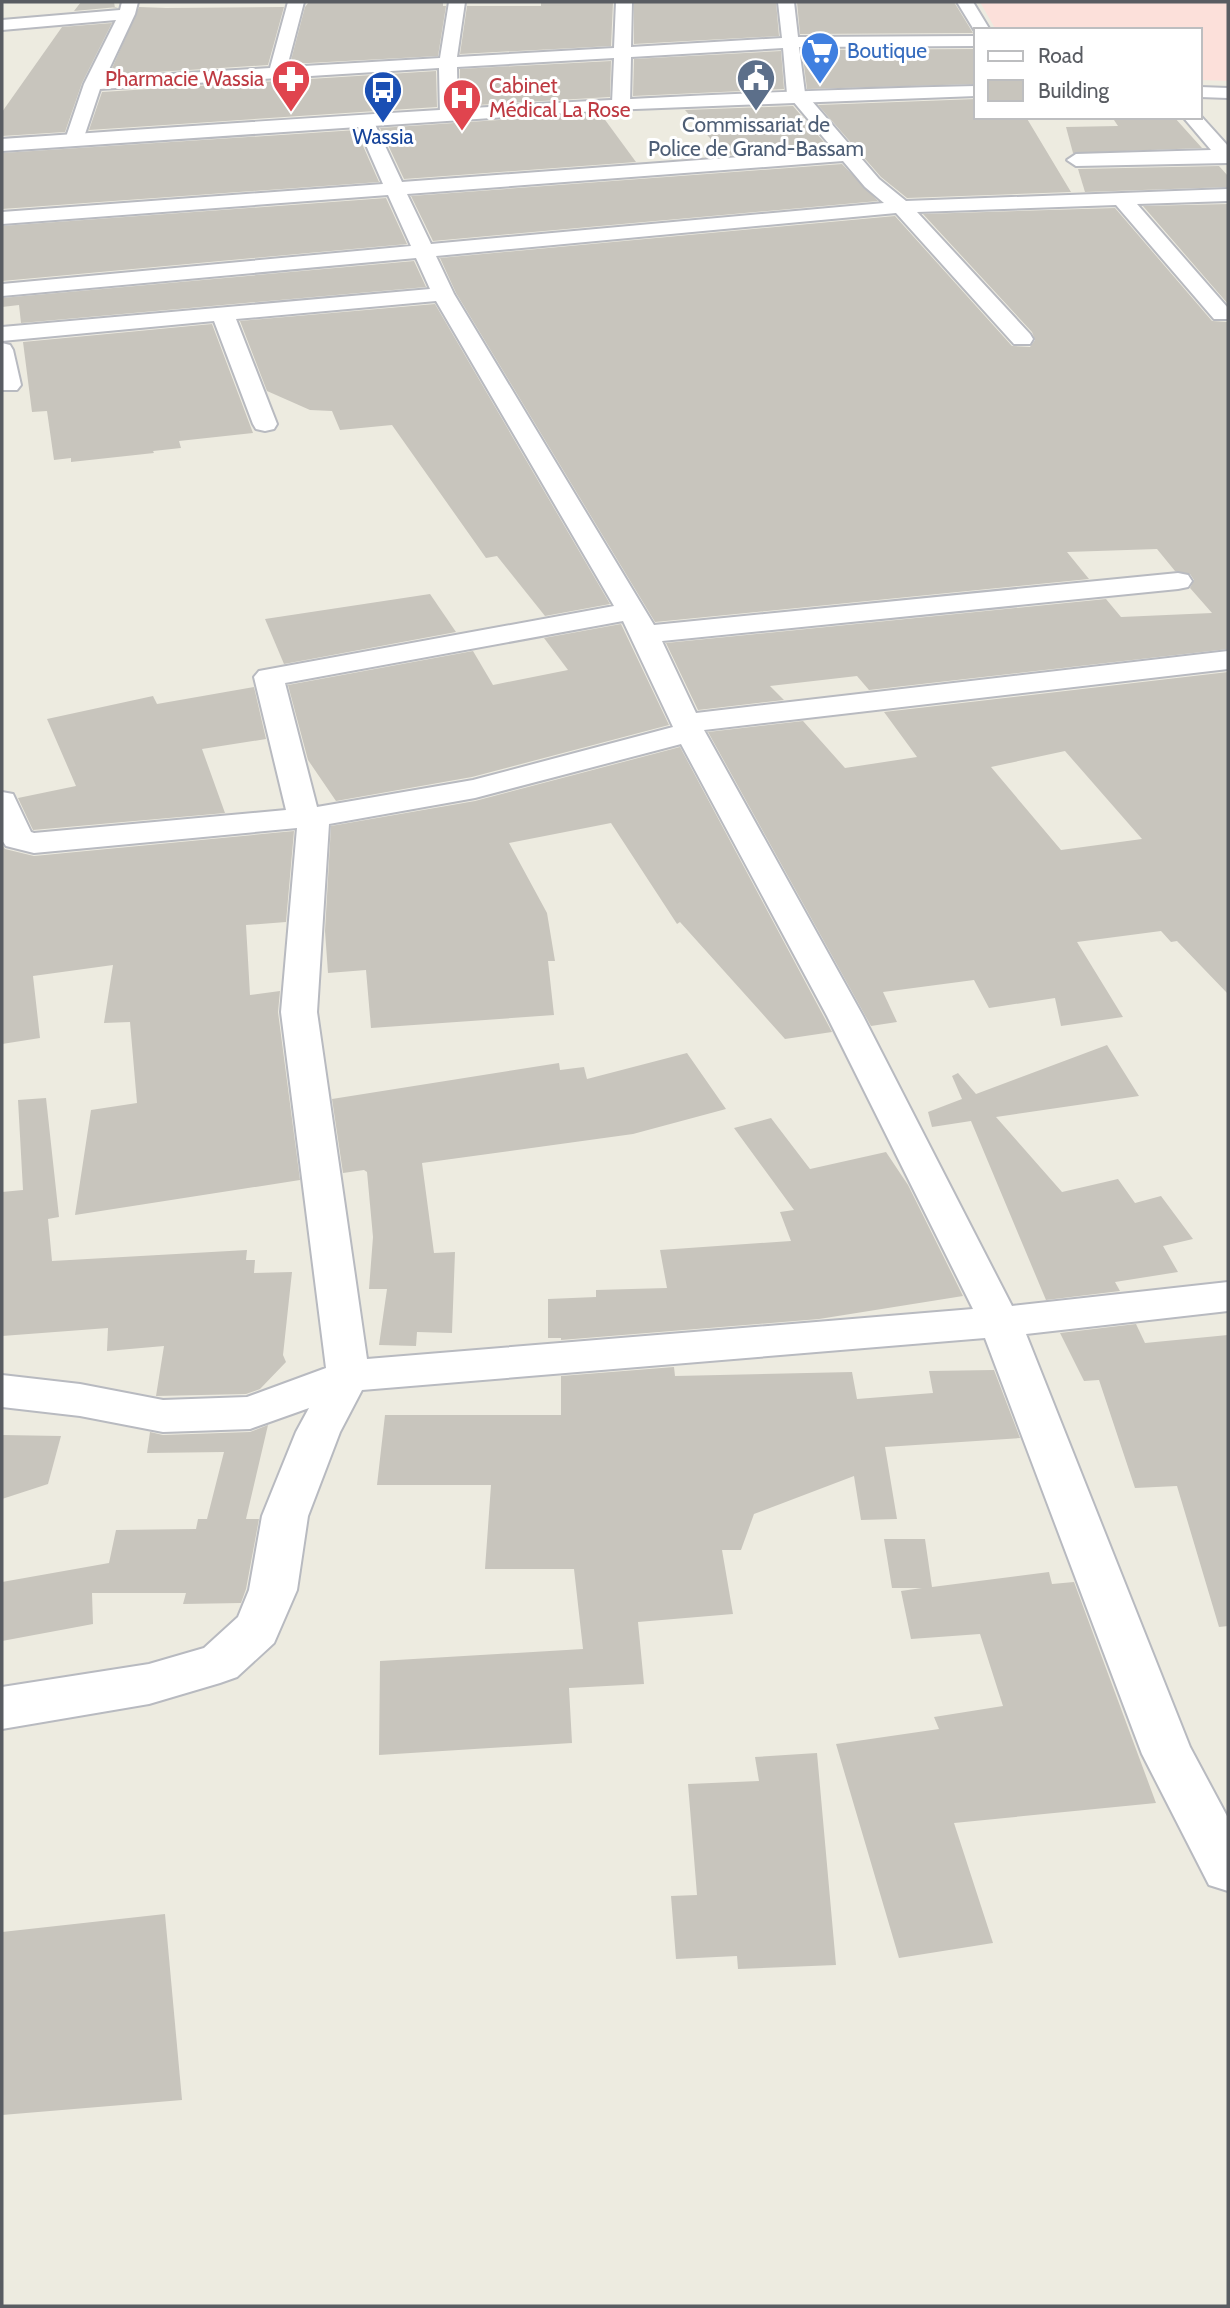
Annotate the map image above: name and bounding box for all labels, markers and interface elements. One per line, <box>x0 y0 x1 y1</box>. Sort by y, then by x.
legend <box>974 28 1202 119</box>
supermarket icon: Boutique <box>799 30 841 85</box>
place label: Boutique <box>847 38 927 63</box>
text: Road <box>1038 43 1084 68</box>
public building icon: Commissariat de Police de Grand-Bassam <box>735 57 777 112</box>
pharmacy icon: Pharmacie Wassia <box>270 58 312 113</box>
place label: Pharmacie Wassia <box>105 66 264 91</box>
bus stop icon: Wassia <box>362 69 404 124</box>
place label: Cabinet Médical La Rose <box>489 73 631 122</box>
hospital icon: Cabinet Médical La Rose <box>441 77 483 132</box>
text: Building <box>1038 78 1110 103</box>
place label: Commissariat de Police de Grand-Bassam <box>648 112 864 161</box>
place label: Wassia <box>352 124 414 149</box>

